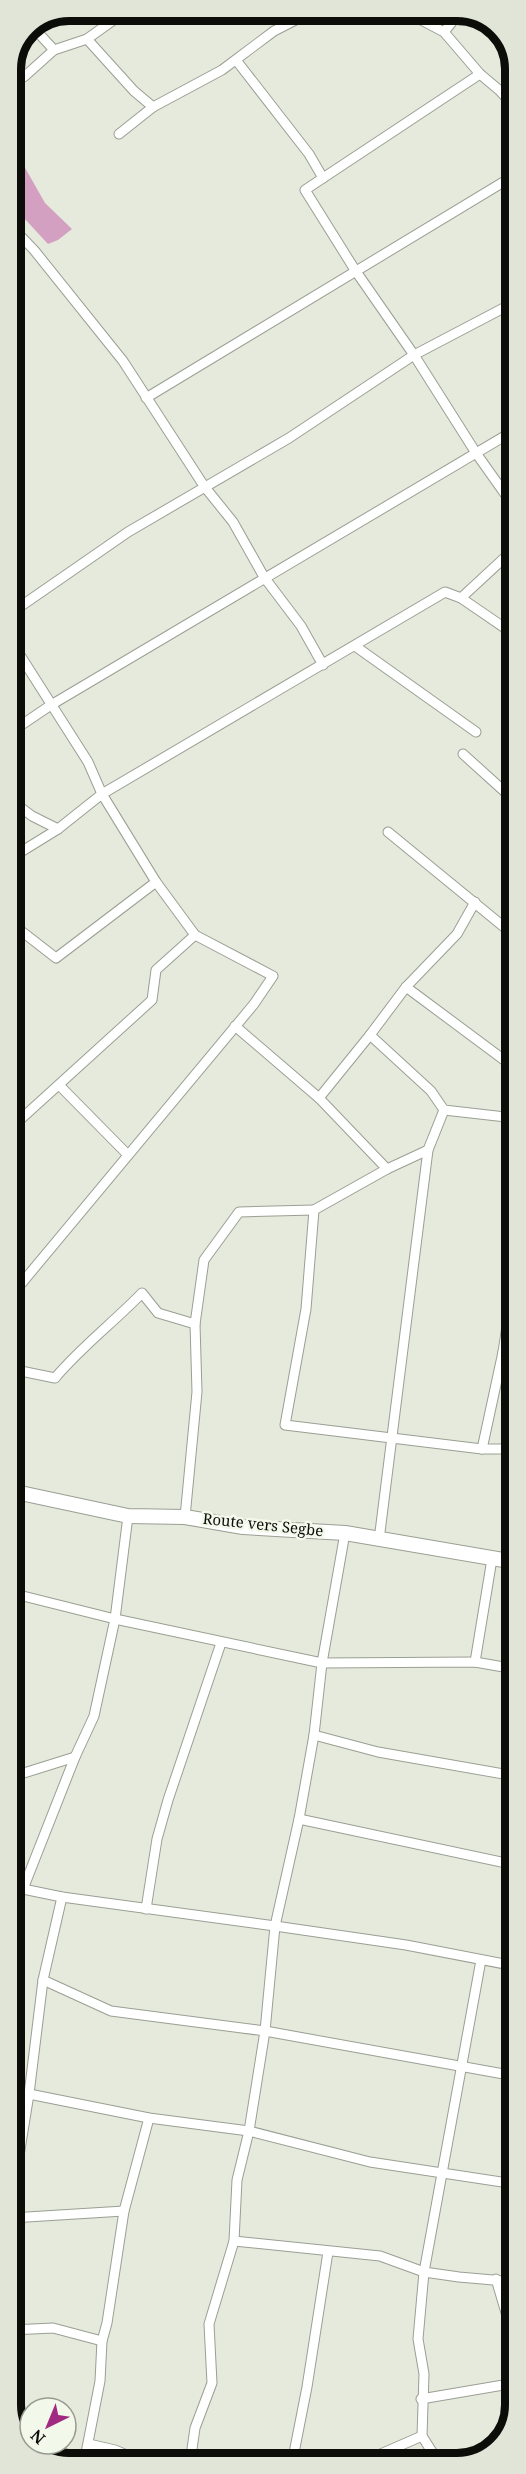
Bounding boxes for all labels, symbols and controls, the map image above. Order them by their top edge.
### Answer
street label: Route vers Segbe [202,1508,324,1540]
north arrow [18,2396,78,2456]
text: N [25,2424,50,2449]

